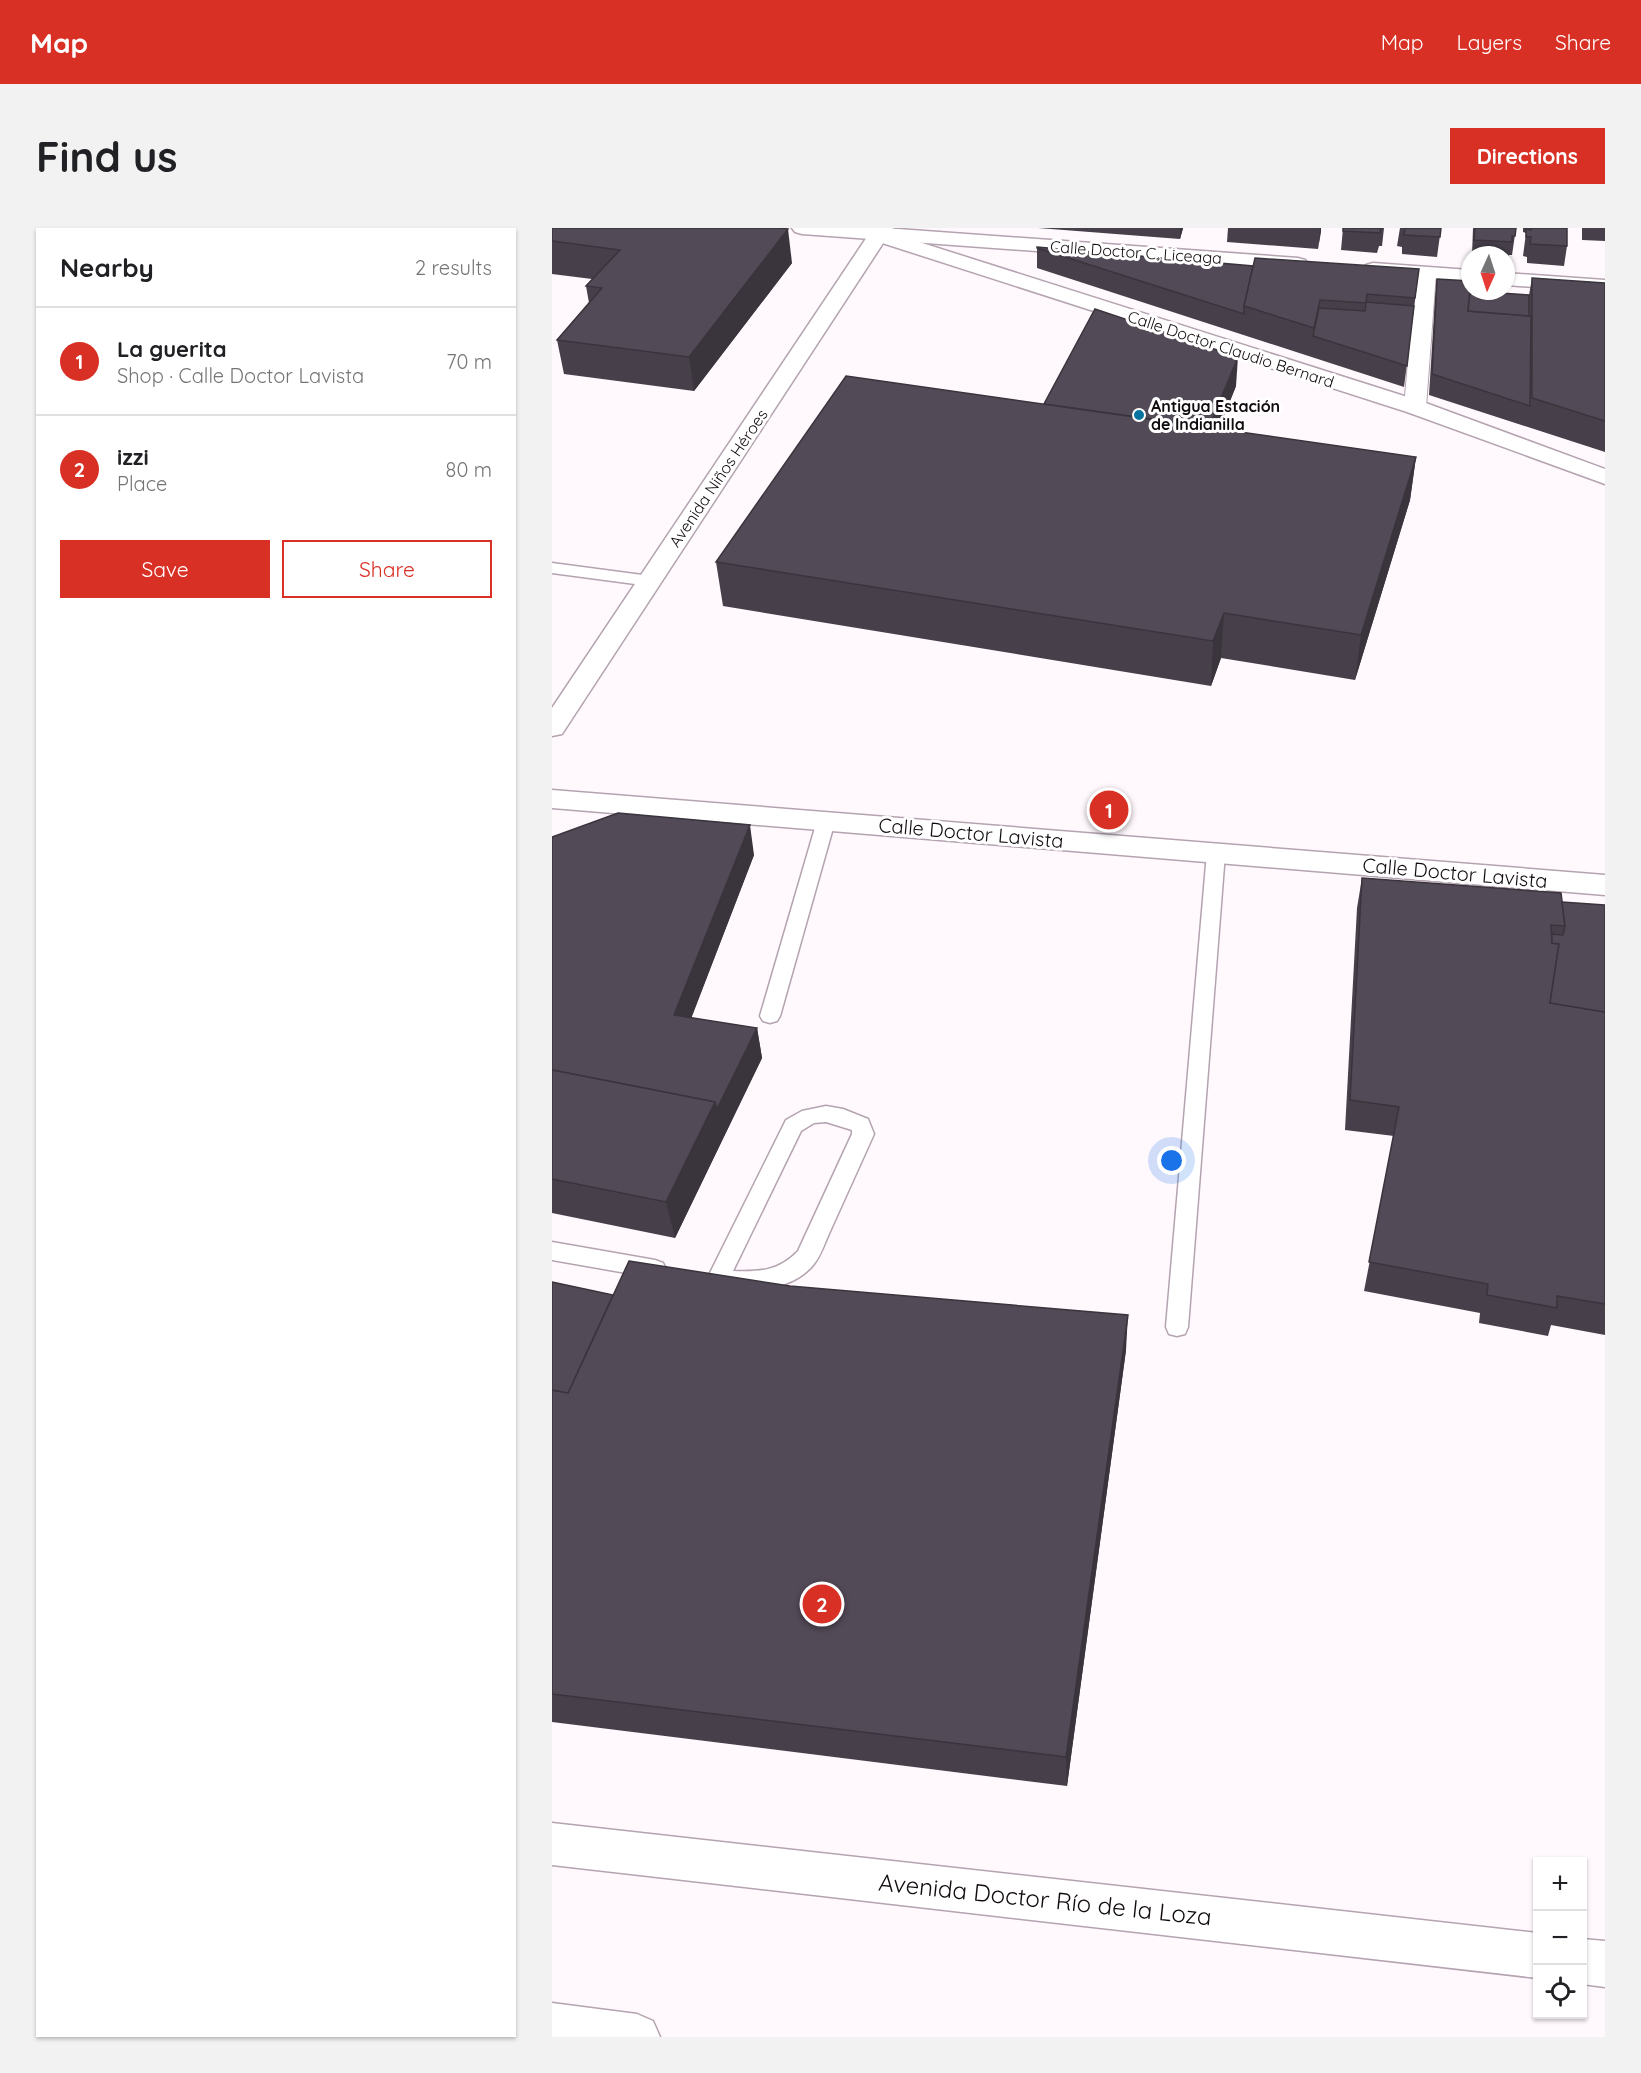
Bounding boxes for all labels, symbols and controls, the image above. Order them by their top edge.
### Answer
text: Map [30,25,88,60]
text: Map [1381,29,1424,55]
text: Layers [1457,29,1522,55]
text: Share [1555,29,1611,55]
button: Directions [1450,128,1605,184]
text: Find us [36,130,178,183]
street label: Calle Doctor C. Liceaga [1049,236,1223,268]
north arrow [1461,246,1515,300]
text: Nearby [60,251,154,284]
text: 2 results [415,255,492,280]
street label: Calle Doctor Claudio Bernard [1125,306,1337,392]
text: La guerita [117,335,227,363]
text: 1 [76,349,83,374]
text: 70 m [446,349,492,374]
text: Shop · Calle Doctor Lavista [117,363,364,388]
place label: Antigua Estación de Indianilla [1151,396,1280,434]
street label: Avenida Niños Héroes [664,405,772,551]
marker: Antigua Estación de Indianilla [1132,408,1146,422]
text: izzi [117,443,149,471]
text: 2 [74,457,85,482]
text: 80 m [446,457,492,482]
text: Place [117,471,167,496]
button: Save [60,540,270,598]
button: Share [282,540,492,598]
pin: 1 [1090,788,1128,832]
street label: Calle Doctor Lavista [878,812,1065,853]
street label: Calle Doctor Lavista [1362,852,1549,893]
your location [1157,1146,1186,1175]
pin: 2 [802,1582,842,1626]
map controls [1533,1857,1587,2019]
button: + [1533,1857,1587,1911]
street label: Avenida Doctor Río de la Loza [877,1867,1213,1931]
button: − [1533,1911,1587,1965]
button: locate [1533,1965,1587,2019]

